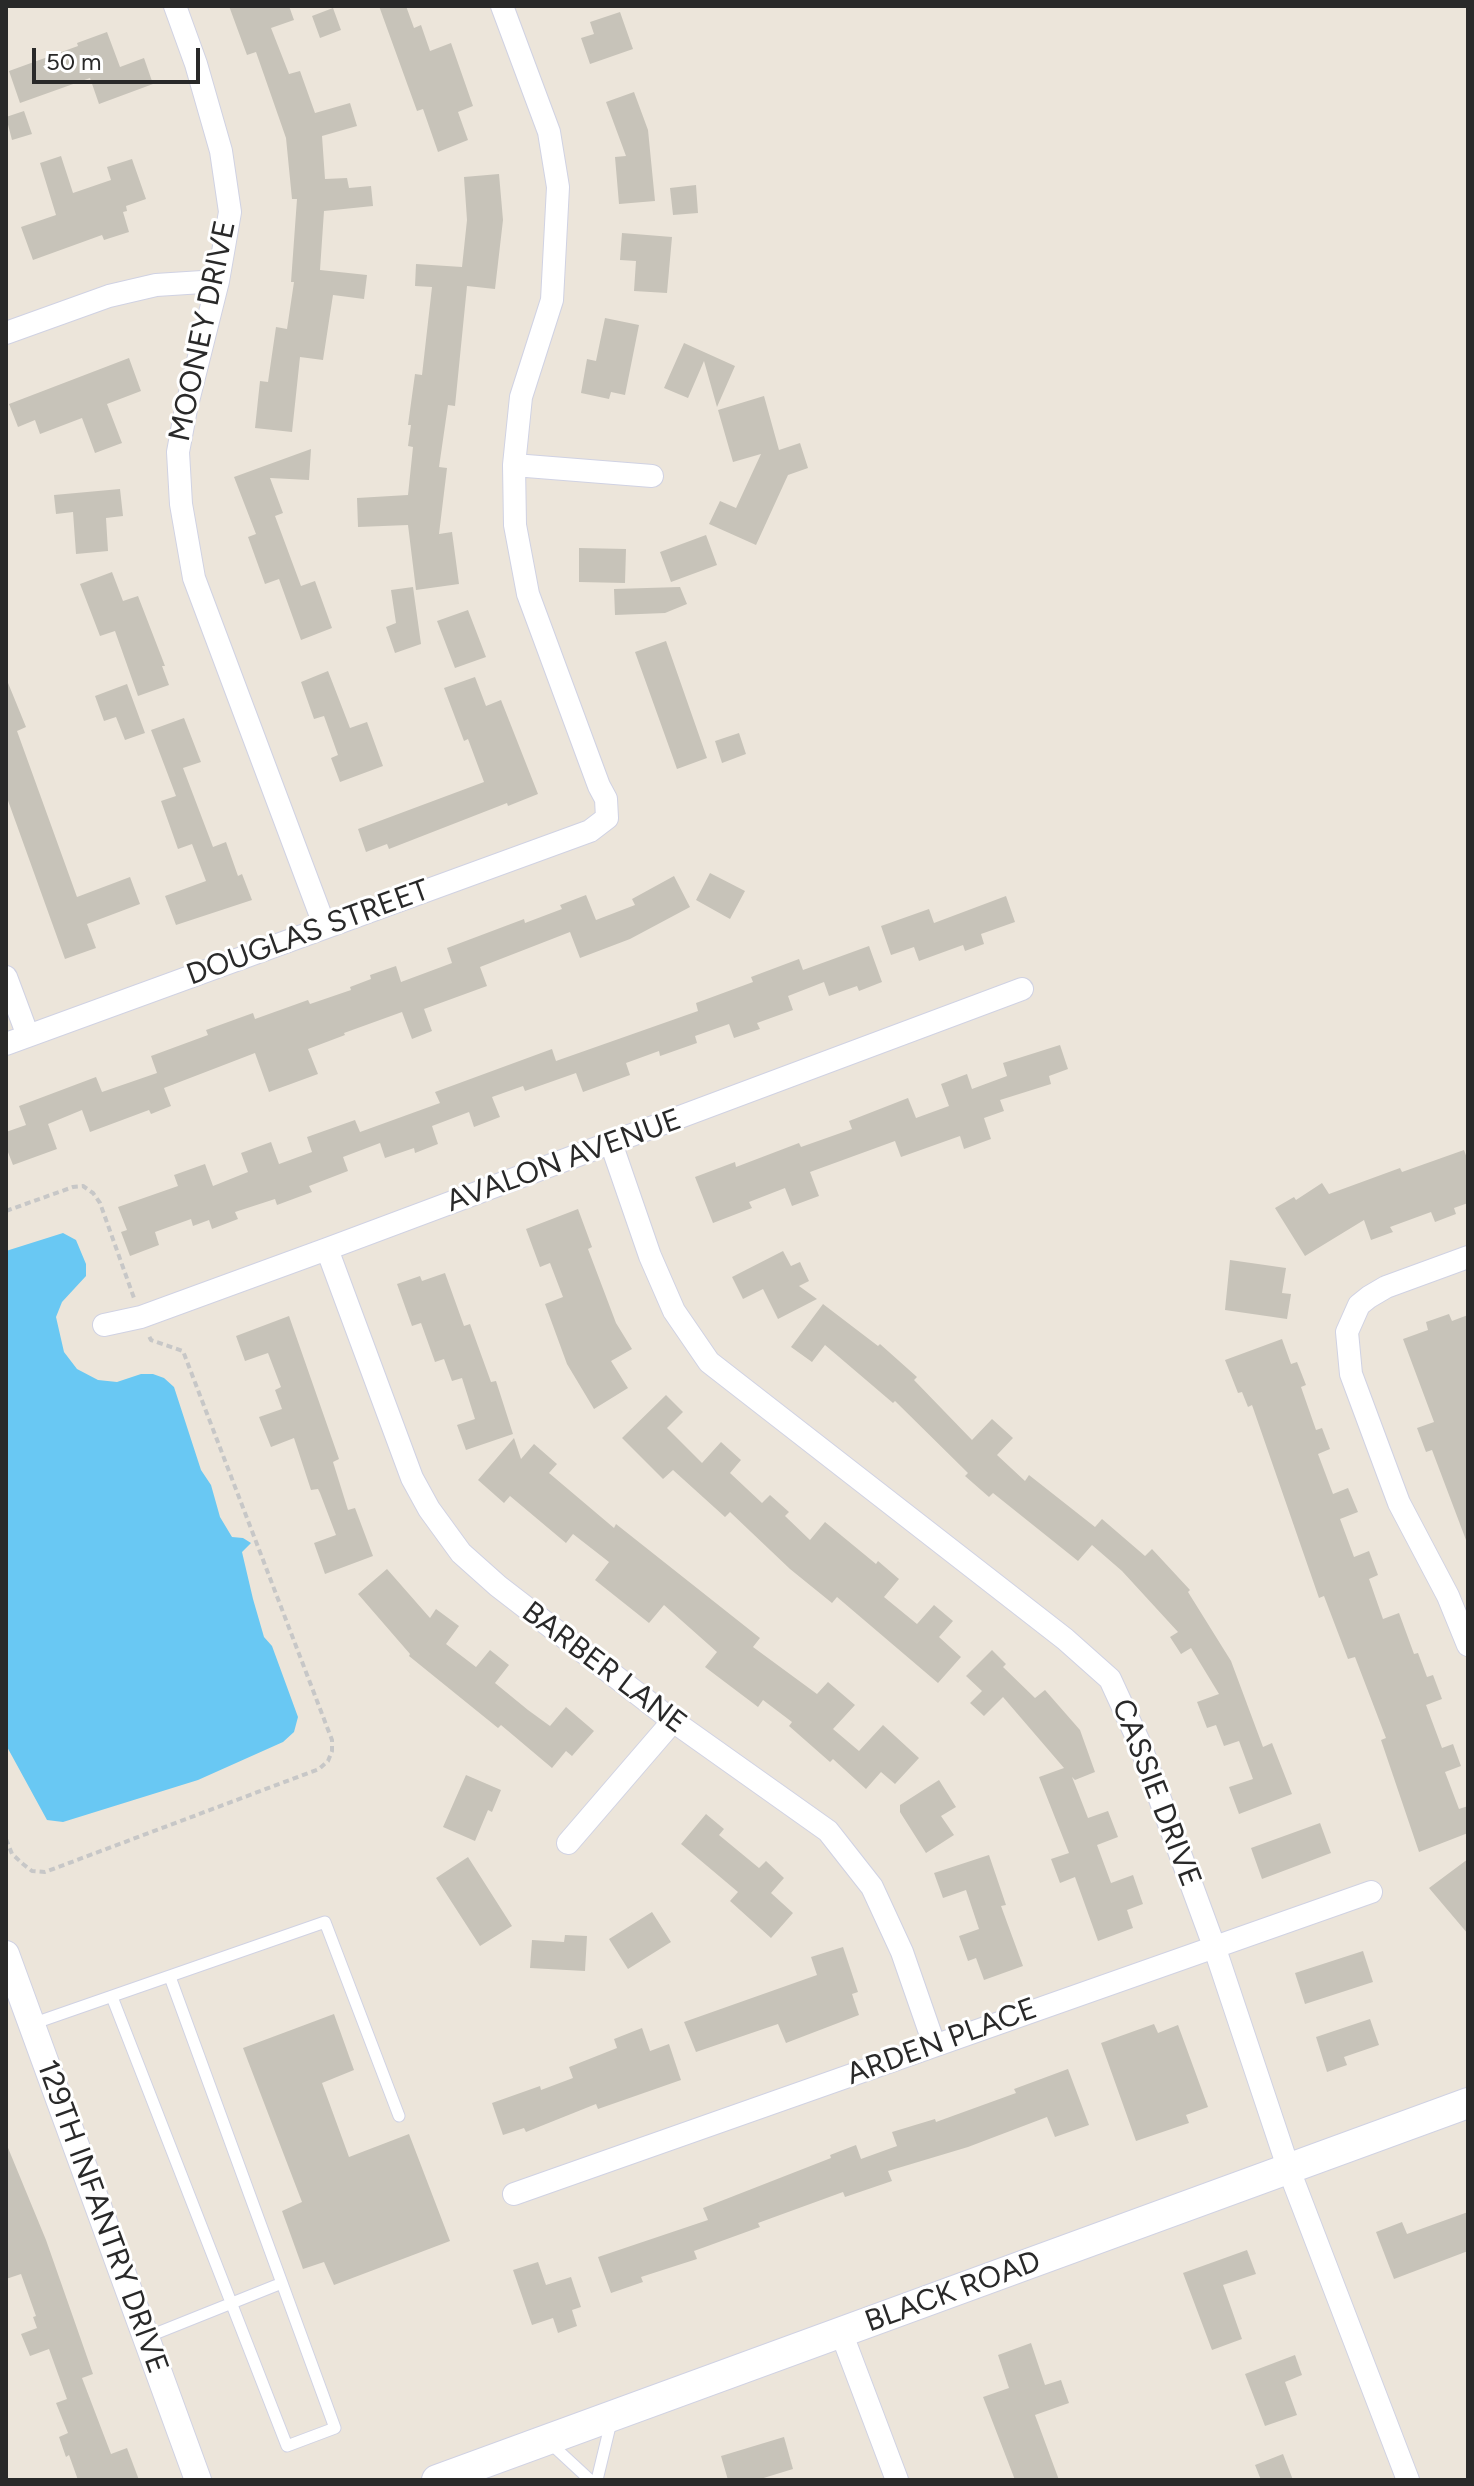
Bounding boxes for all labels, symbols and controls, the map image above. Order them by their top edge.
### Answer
scale bar [36,32,204,82]
text: 50 m [46,47,102,76]
street label: MOONEY DRIVE [162,217,244,445]
street label: DOUGLAS STREET [182,872,434,994]
street label: AVALON AVENUE [442,1102,686,1220]
street label: BARBER LANE [515,1594,693,1742]
street label: CASSIE DRIVE [1104,1694,1208,1892]
street label: ARDEN PLACE [842,1991,1042,2093]
street label: 129TH INFANTRY DRIVE [29,2055,175,2379]
street label: BLACK ROAD [860,2244,1046,2340]

